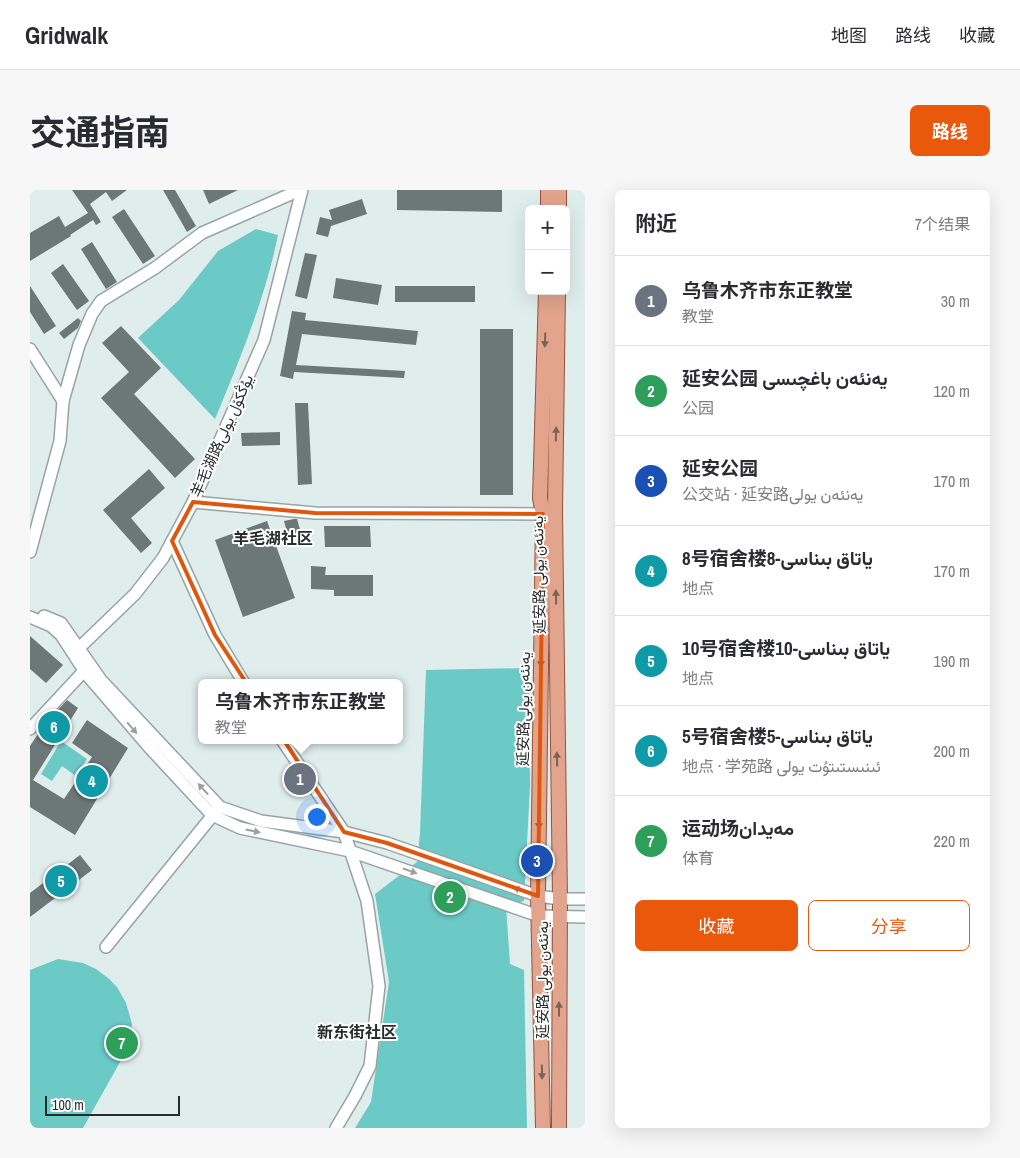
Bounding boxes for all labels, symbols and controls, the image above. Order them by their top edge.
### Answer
text: Gridwalk [25,19,108,51]
text: 地图 [831,23,867,48]
text: 路线 [895,23,931,48]
text: 收藏 [959,23,995,48]
button: 路线 [910,105,990,156]
text: 交通指南 [30,109,170,156]
map controls [525,205,570,295]
button: + [525,205,570,250]
text: 附近 [635,209,677,238]
text: 7个结果 [915,213,970,235]
button: − [525,250,570,295]
text: 乌鲁木齐市东正教堂 [682,277,853,303]
text: 1 [647,290,655,312]
text: 30 m [941,290,970,312]
text: 教堂 [682,305,714,327]
one-way arrow [541,332,549,348]
text: 延安公园 يەنئەن باغچىسى [682,365,888,391]
street label: 羊毛湖路يۇڭكۆل يولى [185,371,258,501]
text: 2 [647,380,655,402]
text: 120 m [934,380,970,402]
text: 公园 [682,397,714,419]
one-way arrow [552,426,560,442]
text: 延安公园 [682,455,758,481]
text: 3 [647,470,655,492]
text: 170 m [934,470,970,492]
text: 公交站 · 延安路يەنئەن يولى [682,483,863,505]
street label: 延安路 يەنئەن يولى [527,516,550,634]
district label: 羊毛湖社区 [233,527,313,549]
text: 8号宿舍楼8-ياتاق بىناسى [682,545,873,571]
text: 4 [647,560,655,582]
text: 170 m [934,560,970,582]
text: 地点 [682,577,714,599]
one-way arrow [552,589,560,605]
text: 10号宿舍楼10-ياتاق بىناسى [682,635,890,661]
text: 5 [647,650,655,672]
text: 190 m [934,650,970,672]
street label: 延安路يەنئەن يولى [512,651,535,767]
one-way arrow [537,652,545,668]
text: 地点 [682,667,714,689]
popup [198,679,403,744]
text: 乌鲁木齐市东正教堂 [215,688,386,714]
pin: 6 [38,708,70,746]
text: 教堂 [215,716,247,738]
one-way arrow [126,721,138,733]
text: 5号宿舍楼5-ياتاق بىناسى [682,723,873,749]
text: 6 [647,740,655,762]
text: 200 m [934,740,970,762]
one-way arrow [553,751,561,767]
text: 地点 · 学苑路 ئىنىستىتۇت يولى [682,755,881,777]
pin: 1 [284,760,316,798]
pin: 4 [76,762,108,800]
one-way arrow [197,783,209,795]
your location [304,804,330,830]
one-way arrow [535,814,543,830]
text: 运动场مەيدان [682,815,794,841]
one-way arrow [245,827,261,835]
text: 7 [647,830,655,852]
text: 220 m [934,830,970,852]
pin: 3 [521,842,553,880]
text: 体育 [682,847,714,869]
pin: 5 [45,862,77,900]
one-way arrow [403,868,418,876]
pin: 2 [434,878,466,916]
one-way arrow [512,886,527,894]
button: 收藏 [635,900,798,951]
button: 分享 [808,900,970,951]
street label: 延安路 يەنئەن يولى [532,921,553,1039]
one-way arrow [555,1001,563,1017]
district label: 新东街社区 [317,1021,397,1043]
pin: 7 [106,1024,138,1062]
one-way arrow [538,1064,546,1080]
scale bar [45,1093,180,1116]
text: 100 m [52,1096,84,1114]

